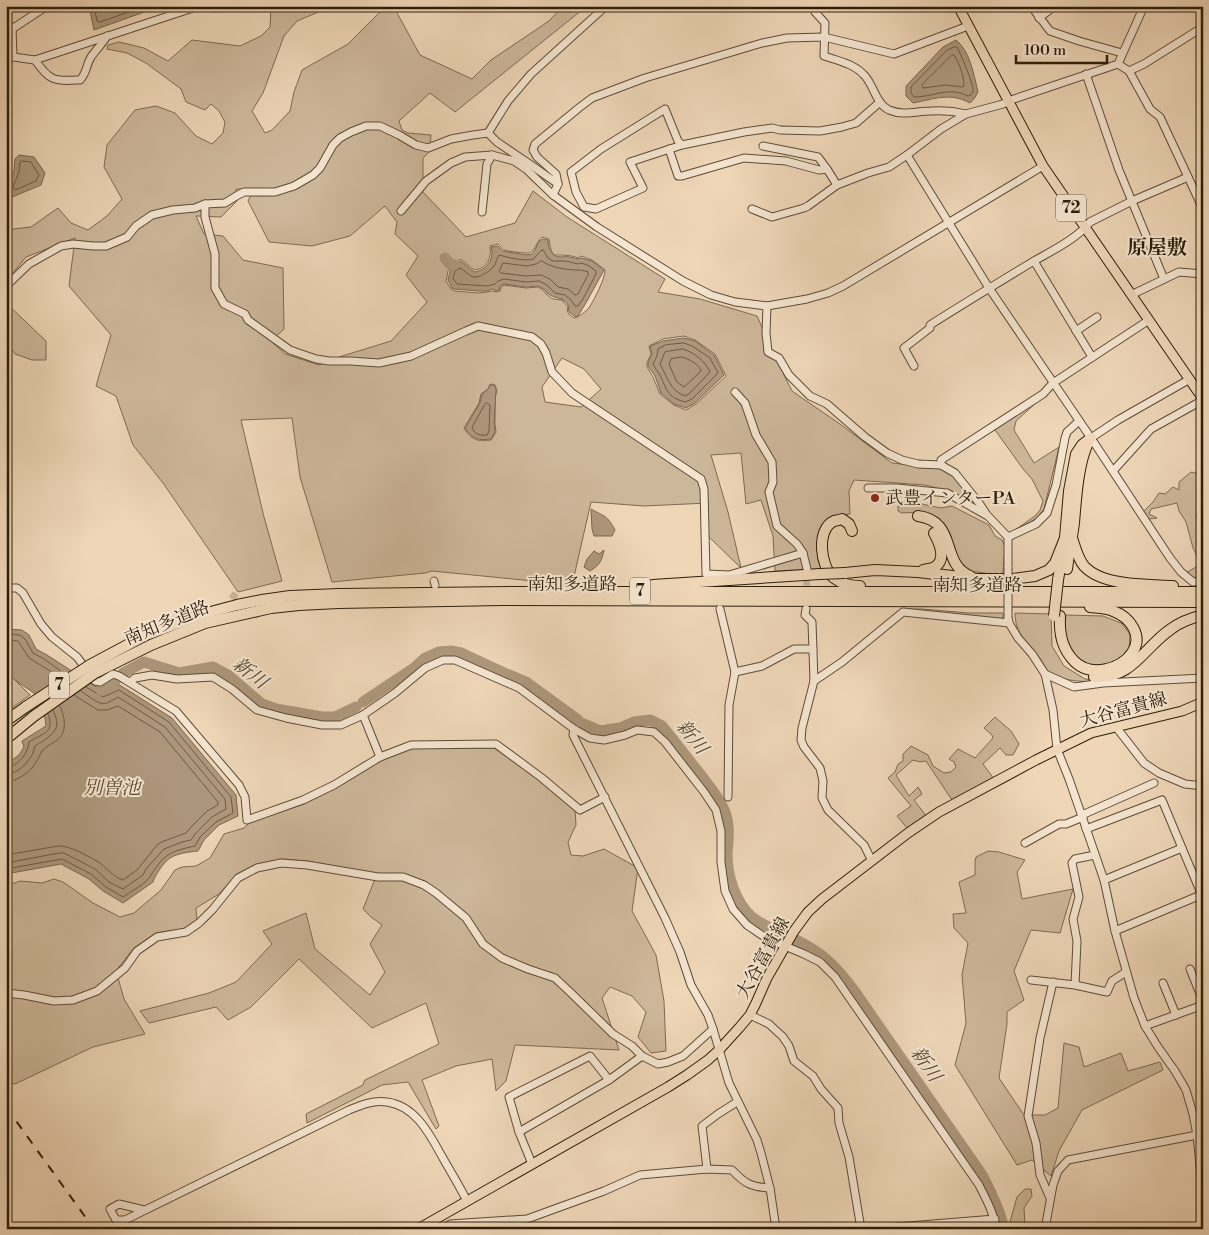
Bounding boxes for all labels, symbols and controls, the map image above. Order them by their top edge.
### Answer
scale bar [1016,32,1108,64]
text: 100 m [1024,41,1066,60]
road number: 72 [1056,194,1086,222]
district label: 原屋敷 [1127,236,1187,261]
place label: 武豊インターPA [885,487,1016,510]
marker: 武豊インターPA [869,492,881,504]
street label: 南知多道路 [527,573,617,596]
street label: 南知多道路 [932,574,1022,597]
road number: 7 [630,578,650,604]
street label: 南知多道路 [121,595,213,651]
water label: 新川 [228,652,274,695]
road number: 7 [49,672,69,698]
street label: 大谷富貴線 [1077,687,1169,733]
water label: 新川 [671,715,715,761]
water label: 別曽池 [83,776,142,800]
street label: 大谷富貴線 [731,913,795,1003]
water label: 新川 [905,1042,948,1088]

